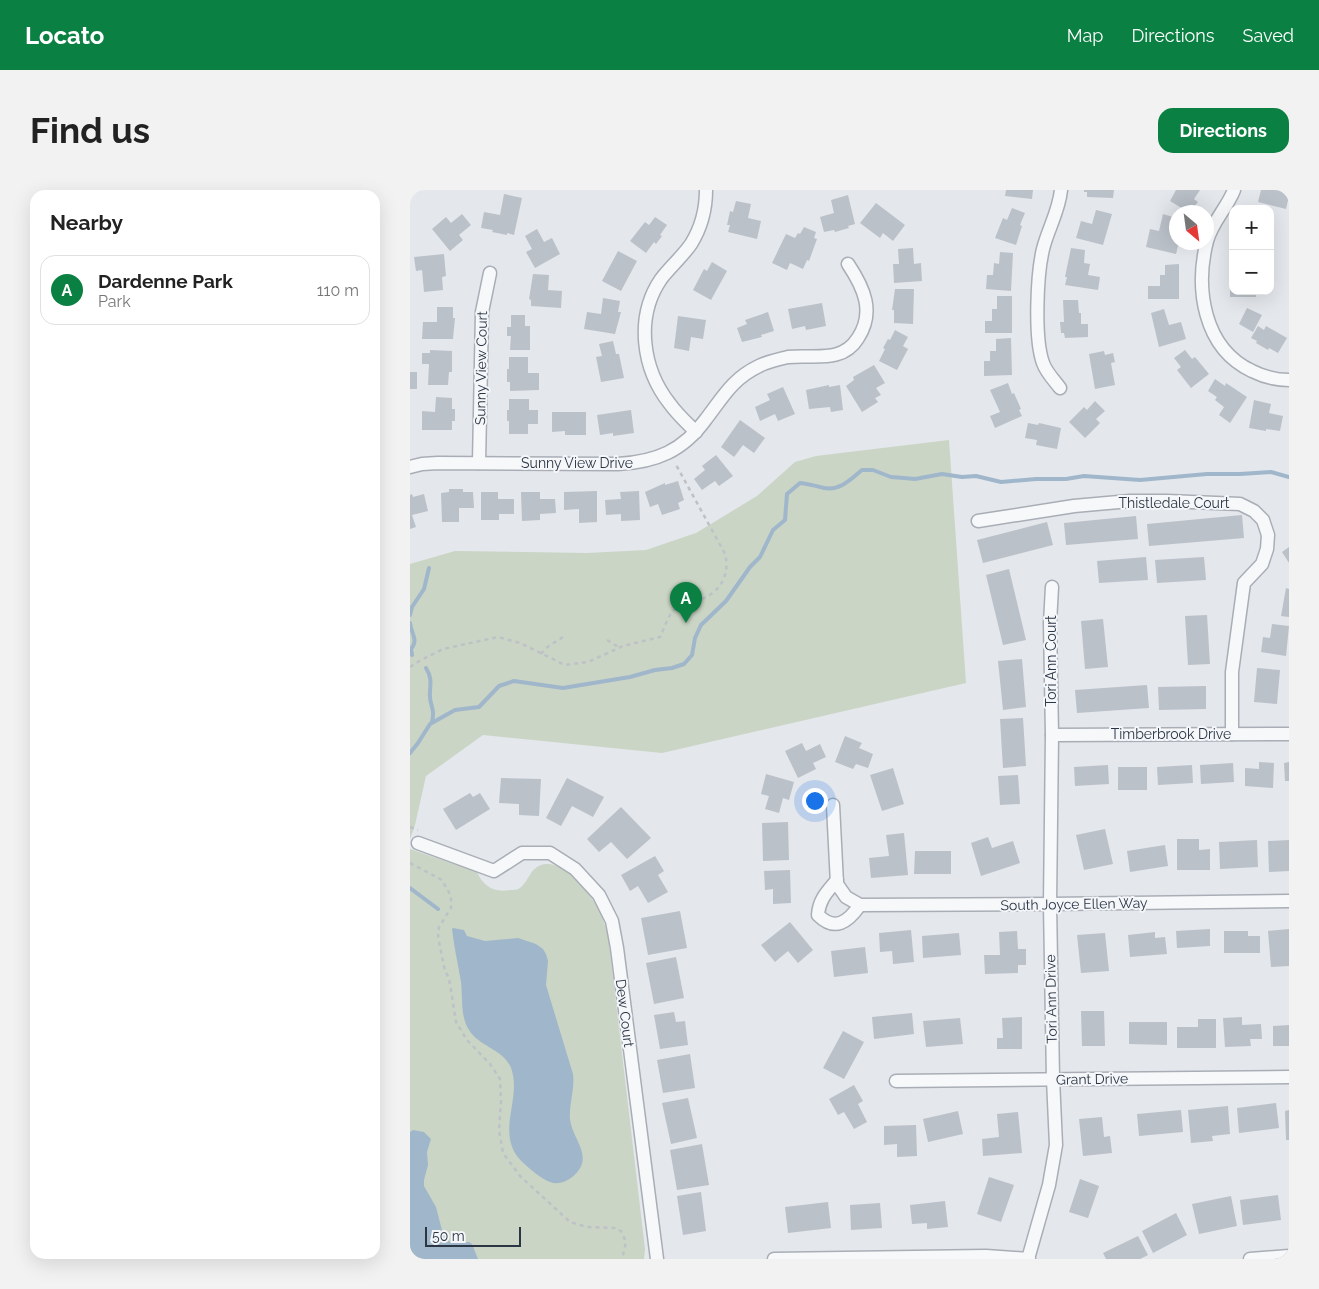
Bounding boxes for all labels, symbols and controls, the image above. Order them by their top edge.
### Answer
text: Locato [25,21,104,50]
text: Map [1067,25,1103,46]
text: Directions [1131,25,1215,46]
text: Saved [1243,25,1294,46]
button: Directions [1158,108,1289,153]
text: Find us [30,110,150,151]
north arrow [1169,205,1214,250]
map controls [1229,205,1274,295]
button: + [1229,205,1274,250]
text: Nearby [50,210,123,235]
button: − [1229,250,1274,295]
text: Dardenne Park [98,270,233,292]
text: A [62,281,72,300]
text: 110 m [317,281,359,300]
text: Park [98,292,131,311]
street label: Sunny View Court [472,310,490,425]
street label: Sunny View Drive [521,455,633,471]
street label: Thistledale Court [1118,495,1230,511]
pin: A [670,582,702,623]
street label: Tori Ann Court [1043,615,1059,707]
street label: Timberbrook Drive [1111,726,1231,742]
your location [802,788,828,814]
street label: South Joyce Ellen Way [1000,895,1148,913]
street label: Tori Ann Drive [1042,954,1060,1044]
street label: Dew Court [613,978,637,1048]
street label: Grant Drive [1056,1070,1128,1088]
scale bar [425,1224,521,1247]
text: 50 m [432,1228,465,1244]

